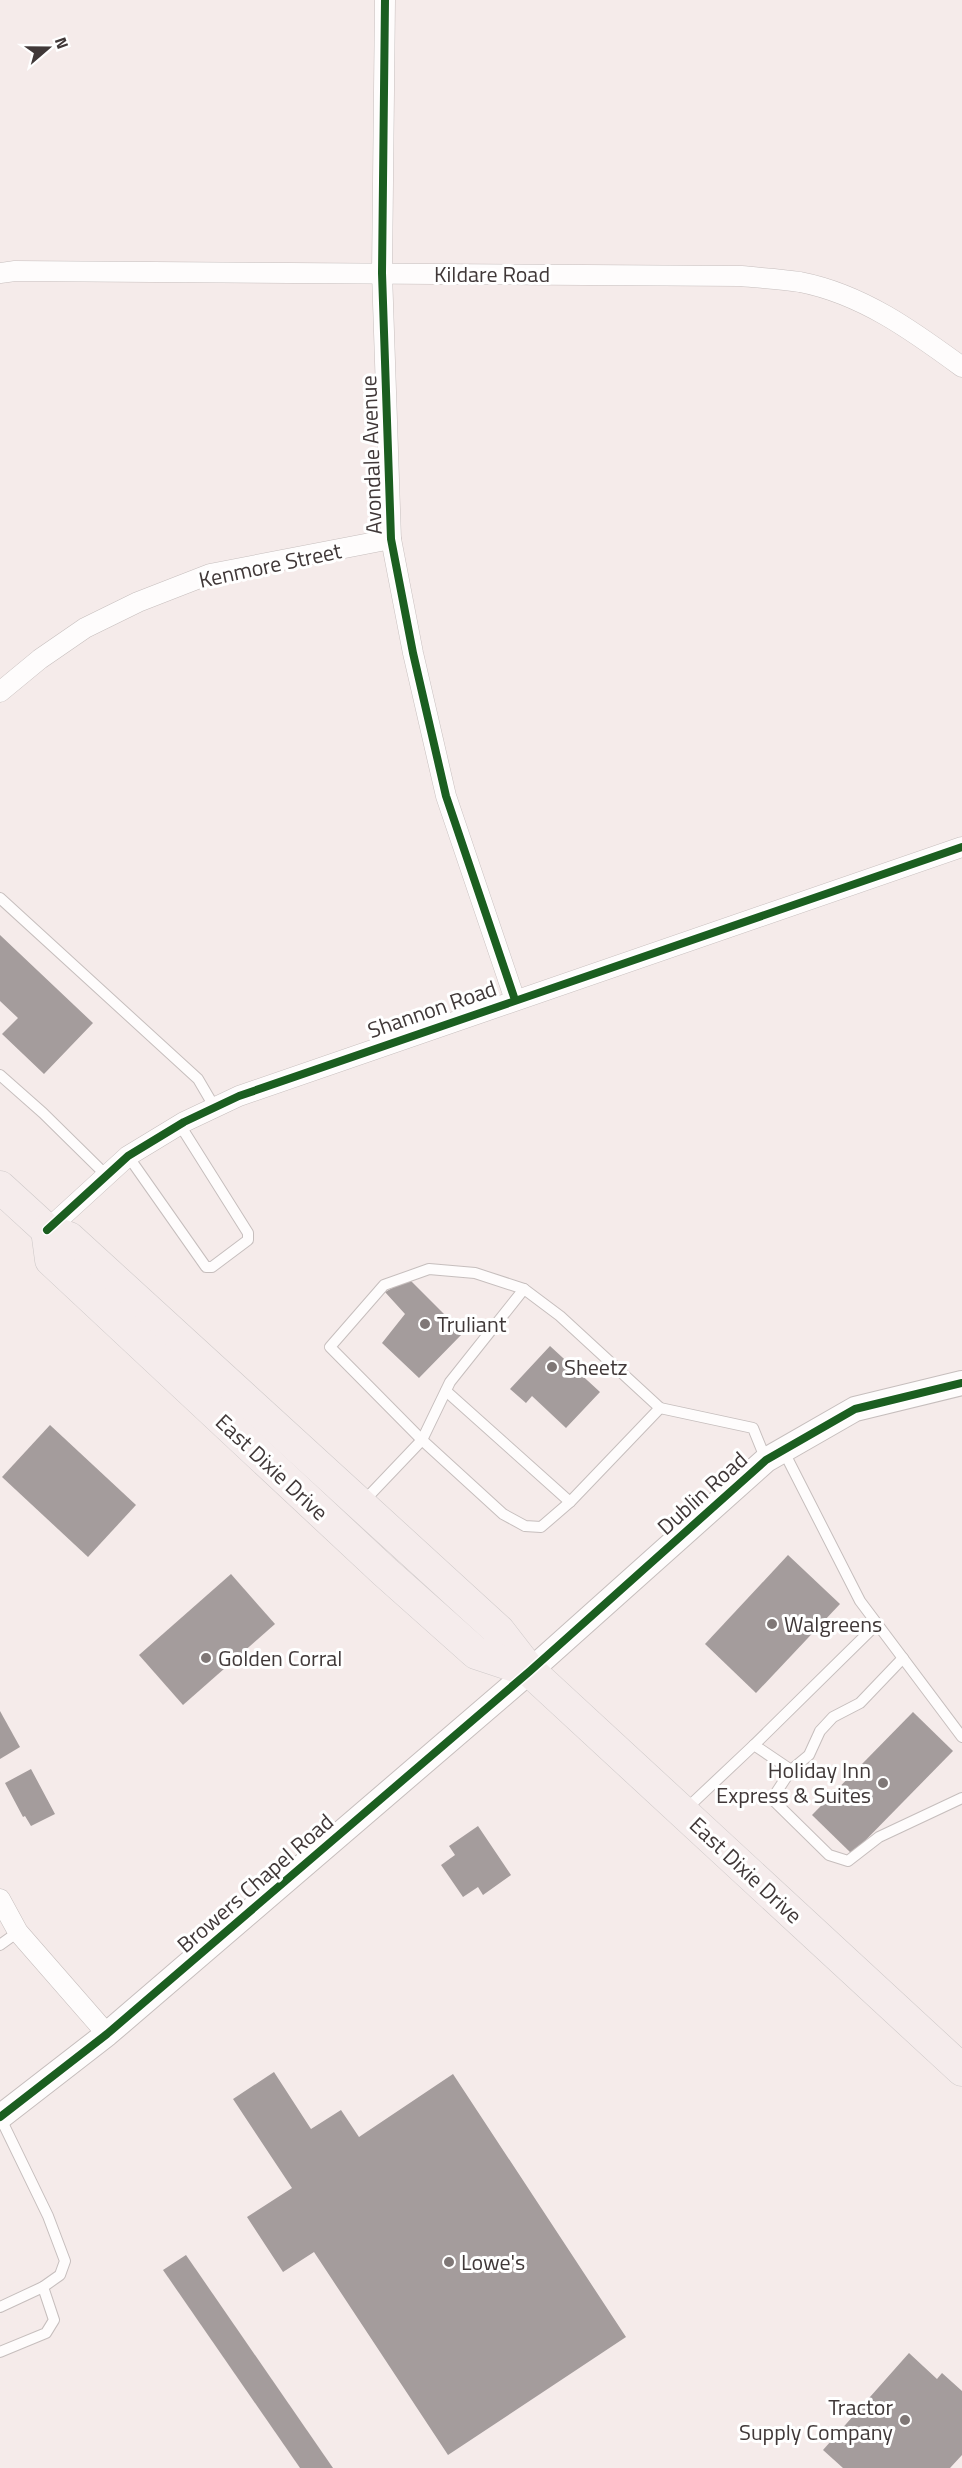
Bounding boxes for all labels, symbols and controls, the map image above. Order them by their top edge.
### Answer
north arrow [18,18,78,78]
text: N [49,34,75,52]
street label: Kildare Road [434,257,550,291]
street label: Avondale Avenue [351,375,391,535]
street label: Kenmore Street [195,533,345,597]
street label: Shannon Road [363,971,501,1047]
place label: Truliant [437,1307,507,1341]
marker: Truliant [418,1317,432,1331]
place label: Sheetz [564,1350,628,1384]
marker: Sheetz [545,1360,559,1374]
street label: East Dixie Drive [208,1406,336,1528]
street label: Dublin Road [649,1443,755,1543]
place label: Walgreens [784,1607,882,1641]
marker: Walgreens [765,1617,779,1631]
place label: Golden Corral [218,1641,342,1675]
marker: Golden Corral [199,1651,213,1665]
place label: Holiday Inn Express & Suites [716,1753,871,1812]
marker: Holiday Inn Express & Suites [876,1776,890,1790]
street label: Browers Chapel Road [169,1805,341,1961]
street label: East Dixie Drive [682,1809,810,1931]
place label: Lowe's [461,2245,525,2279]
marker: Lowe's [442,2255,456,2269]
place label: Tractor Supply Company [739,2390,893,2449]
marker: Tractor Supply Company [898,2413,912,2427]

